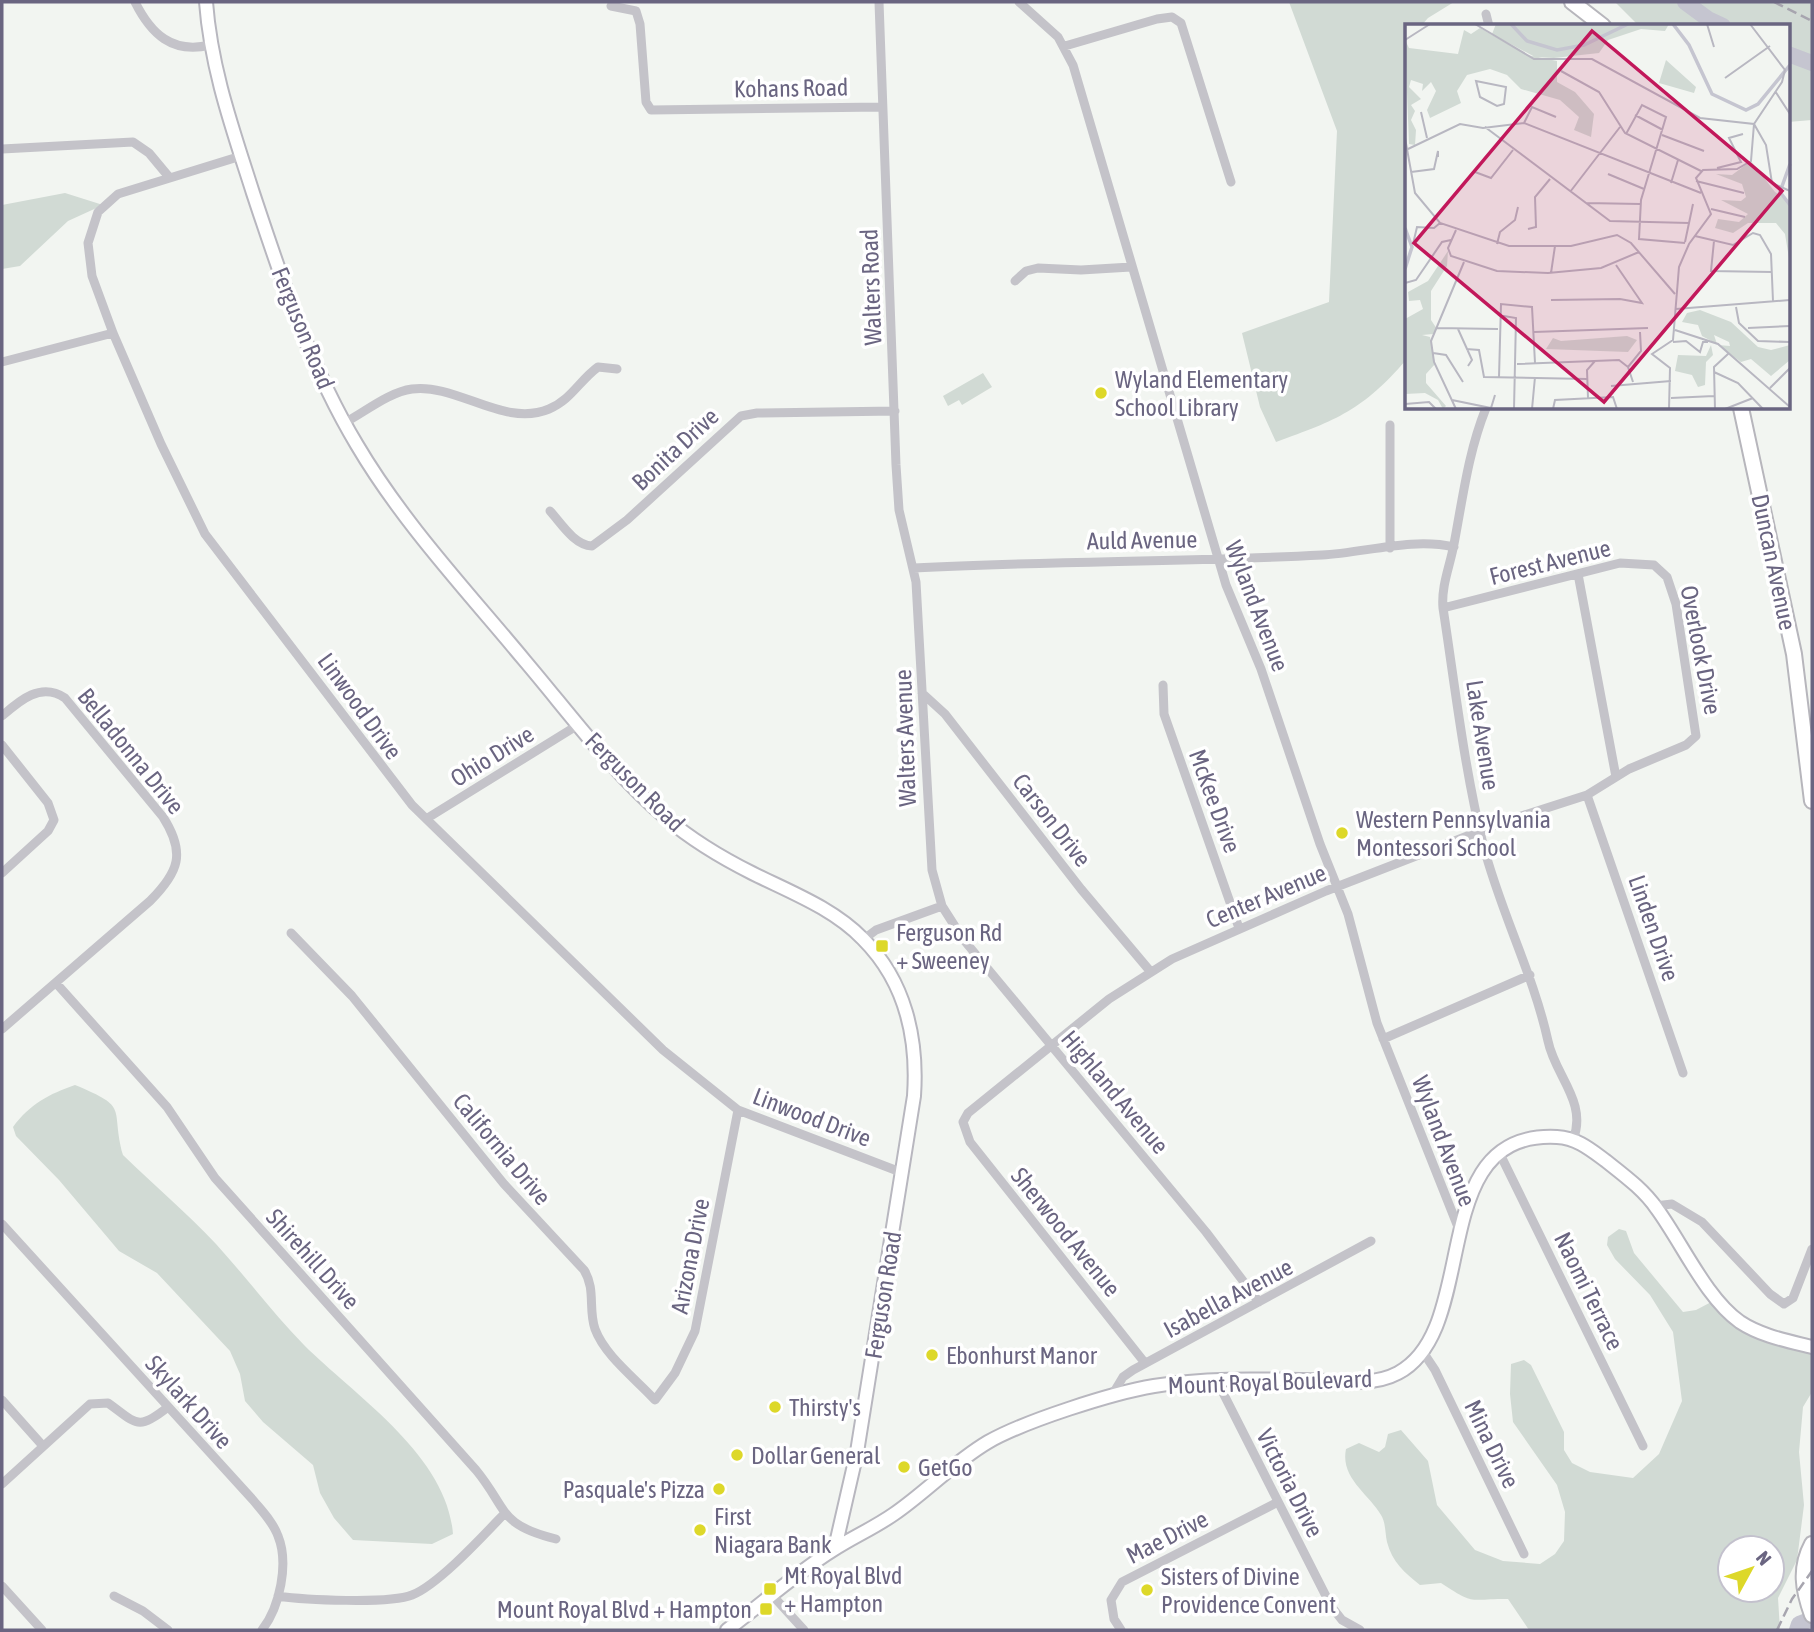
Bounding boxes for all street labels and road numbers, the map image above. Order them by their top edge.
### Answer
street label: Kohans Road [733,74,849,102]
street label: Walters Road [855,228,887,346]
street label: Ferguson Road [266,263,340,393]
street label: Bonita Drive [626,402,724,496]
street label: Duncan Avenue [1746,492,1802,632]
street label: Auld Avenue [1086,526,1198,554]
street label: Forest Avenue [1487,534,1613,590]
street label: Wyland Avenue [1220,537,1294,675]
street label: Overlook Drive [1675,583,1727,717]
street label: Linwood Drive [313,648,407,764]
street label: Walters Avenue [889,669,921,807]
street label: Lake Avenue [1461,678,1505,792]
street label: Belladonna Drive [72,683,190,819]
street label: Ohio Drive [446,720,538,792]
street label: Ferguson Road [580,727,690,837]
street label: McKee Drive [1184,746,1246,856]
street label: Carson Drive [1007,768,1097,872]
street label: Center Avenue [1202,859,1330,933]
street label: Linden Drive [1623,871,1685,985]
street label: Highland Avenue [1056,1025,1174,1159]
street label: Wyland Avenue [1407,1072,1481,1210]
street label: Linwood Drive [749,1082,875,1152]
street label: California Drive [448,1088,556,1210]
street label: Sherwood Avenue [1006,1162,1126,1302]
street label: Arizona Drive [666,1196,714,1316]
street label: Shirehill Drive [261,1204,365,1314]
street label: Naomi Terrace [1549,1228,1629,1354]
street label: Ferguson Road [860,1229,906,1361]
street label: Isabella Avenue [1159,1253,1297,1343]
street label: Skylark Drive [140,1350,238,1454]
street label: Mount Royal Boulevard [1167,1365,1373,1399]
street label: Mina Drive [1459,1396,1525,1492]
street label: Victoria Drive [1251,1424,1329,1542]
street label: Mae Drive [1122,1505,1212,1569]

